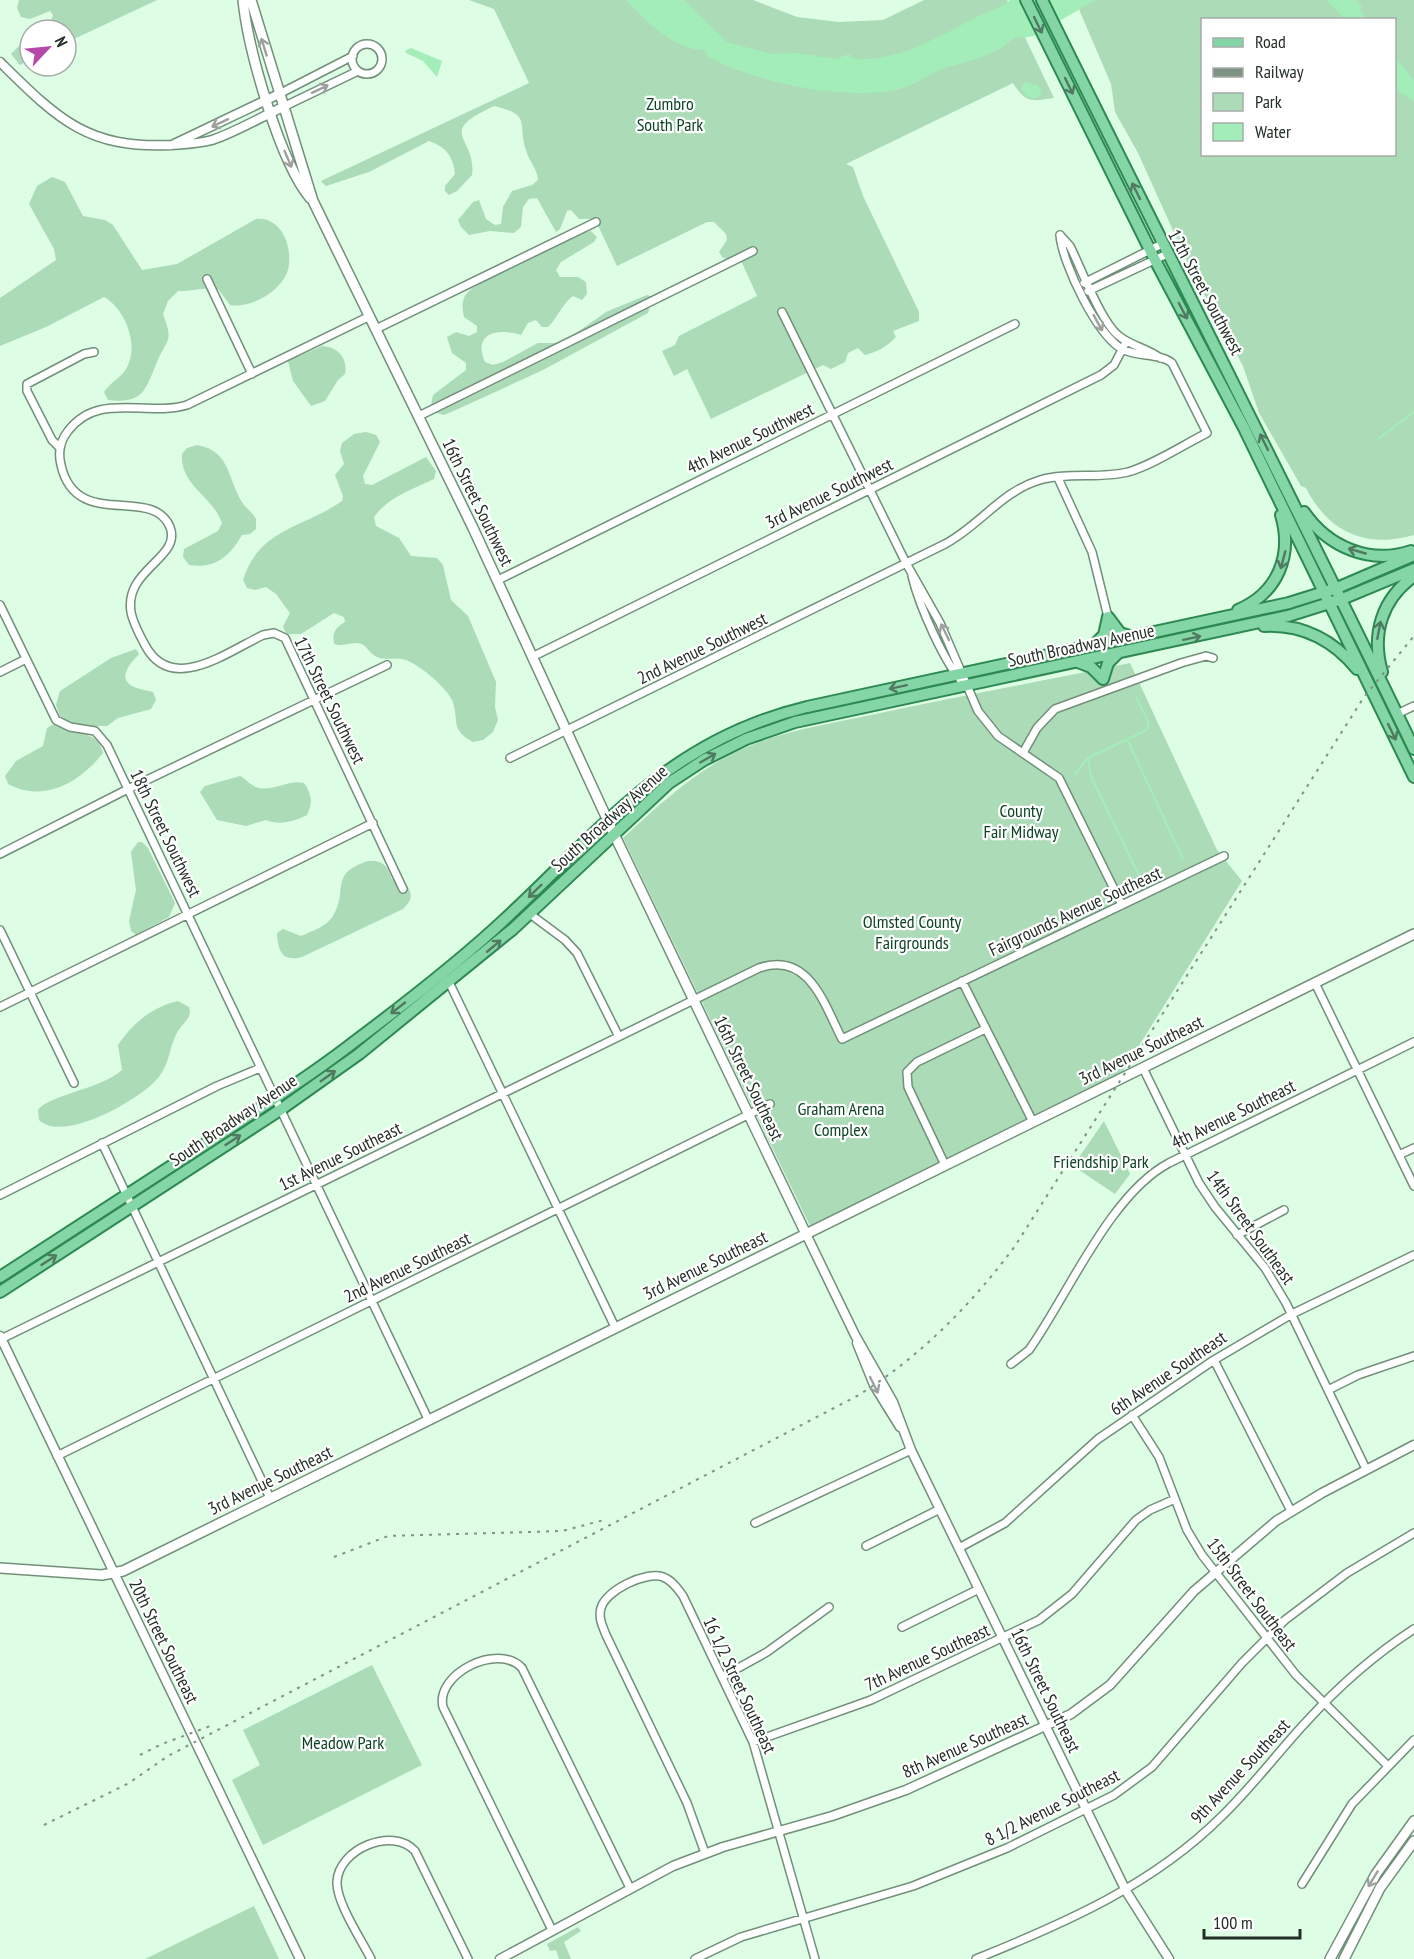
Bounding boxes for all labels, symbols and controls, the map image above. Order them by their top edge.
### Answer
one-way arrow [1033,15,1045,33]
north arrow [18,18,78,78]
legend [1201,18,1396,156]
text: Road [1255,30,1286,53]
text: N [51,33,72,50]
one-way arrow [258,38,269,57]
text: Railway [1255,60,1304,83]
one-way arrow [1063,76,1075,94]
one-way arrow [311,82,329,94]
text: Park [1255,90,1282,113]
park label: Zumbro South Park [637,92,703,136]
one-way arrow [211,117,229,129]
text: Water [1255,120,1291,143]
one-way arrow [283,149,294,168]
one-way arrow [1129,183,1141,201]
street label: 12th Street Southwest [1163,225,1249,359]
one-way arrow [1177,302,1189,319]
one-way arrow [1092,314,1104,331]
street label: 4th Avenue Southwest [683,397,817,479]
one-way arrow [1258,433,1270,451]
street label: 16th Street Southwest [437,434,519,570]
street label: 3rd Avenue Southwest [762,452,896,534]
one-way arrow [1348,545,1367,556]
one-way arrow [1277,550,1288,569]
street label: 2nd Avenue Southwest [633,607,771,689]
street label: South Broadway Avenue [1006,618,1156,672]
one-way arrow [1374,620,1385,640]
one-way arrow [938,623,950,641]
one-way arrow [1183,631,1202,643]
street label: 17th Street Southwest [289,633,371,768]
one-way arrow [889,682,908,694]
one-way arrow [1387,723,1399,741]
one-way arrow [698,752,716,763]
street label: South Broadway Avenue [546,760,672,876]
street label: 18th Street Southwest [125,765,207,901]
park label: County Fair Midway [983,799,1059,843]
street label: Fairgrounds Avenue Southeast [985,861,1165,961]
one-way arrow [528,883,543,898]
park label: Olmsted County Fairgrounds [863,910,962,954]
one-way arrow [486,939,501,953]
one-way arrow [390,1002,406,1015]
street label: 3rd Avenue Southeast [1075,1010,1207,1090]
street label: 16th Street Southeast [709,1012,789,1144]
street label: South Broadway Avenue [165,1069,301,1171]
one-way arrow [319,1070,335,1082]
street label: 4th Avenue Southeast [1167,1074,1299,1154]
park label: Graham Arena Complex [797,1097,885,1141]
street label: 1st Avenue Southeast [275,1116,405,1196]
one-way arrow [225,1134,242,1147]
park label: Friendship Park [1053,1150,1149,1173]
street label: 14th Street Southeast [1202,1165,1300,1289]
street label: 3rd Avenue Southeast [639,1225,771,1305]
street label: 2nd Avenue Southeast [340,1226,474,1308]
one-way arrow [40,1254,57,1266]
street label: 6th Avenue Southeast [1105,1326,1231,1420]
one-way arrow [869,1376,881,1394]
street label: 3rd Avenue Southeast [204,1440,336,1520]
street label: 15th Street Southeast [1202,1533,1302,1655]
street label: 20th Street Southeast [124,1575,204,1707]
street label: 16 1/2 Street Southeast [698,1613,782,1757]
street label: 7th Avenue Southeast [861,1618,993,1696]
street label: 16th Street Southeast [1006,1624,1086,1756]
street label: 8th Avenue Southeast [898,1707,1032,1783]
street label: 9th Avenue Southeast [1185,1714,1295,1828]
park label: Meadow Park [302,1731,384,1754]
street label: 8 1/2 Avenue Southeast [981,1763,1123,1851]
one-way arrow [1366,1870,1378,1887]
scale bar [1204,1902,1300,1940]
text: 100 m [1213,1911,1253,1934]

